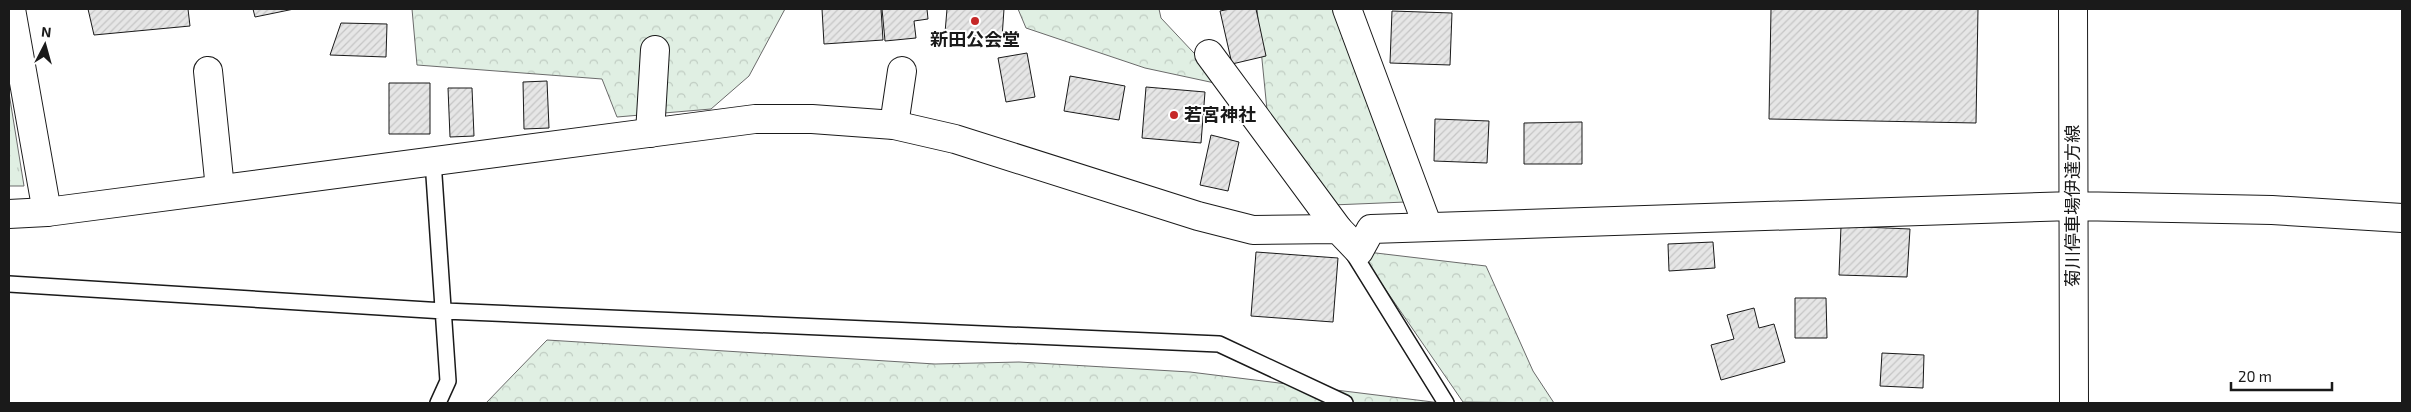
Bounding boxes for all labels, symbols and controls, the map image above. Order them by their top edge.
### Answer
marker: 新田公会堂 [969,15,981,27]
north arrow [20,20,70,70]
text: N [40,23,52,41]
place label: 新田公会堂 [930,28,1020,50]
place label: 若宮神社 [1184,103,1256,125]
marker: 若宮神社 [1168,109,1180,121]
street label: 菊川停車場伊達方線 [2061,125,2083,287]
scale bar [2231,360,2332,392]
text: 20 m [2238,367,2272,385]

